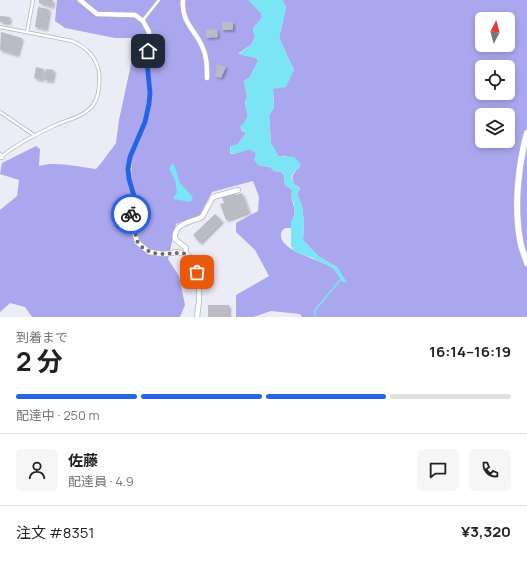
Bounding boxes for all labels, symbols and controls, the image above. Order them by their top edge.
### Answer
north arrow [475,12,515,52]
map controls [475,12,515,148]
pin [131,34,165,68]
icon: home [137,40,159,62]
button: locate [475,60,515,100]
button: layers [475,108,515,148]
courier [111,194,151,234]
icon: bike [120,203,142,225]
pin [180,255,214,289]
icon: bag [186,261,208,283]
text: 到着まで [16,328,68,346]
text: 16:14–16:19 [429,341,511,362]
text: 2 分 [16,343,63,379]
text: 配達中 · 250 m [16,406,100,424]
button: person [16,449,58,491]
button: chat [417,449,459,491]
button: phone [469,449,511,491]
text: 佐藤 [68,450,98,471]
text: 配達員 · 4.9 [68,472,134,490]
text: ¥3,320 [461,521,511,542]
text: 注文 #8351 [16,522,94,543]

